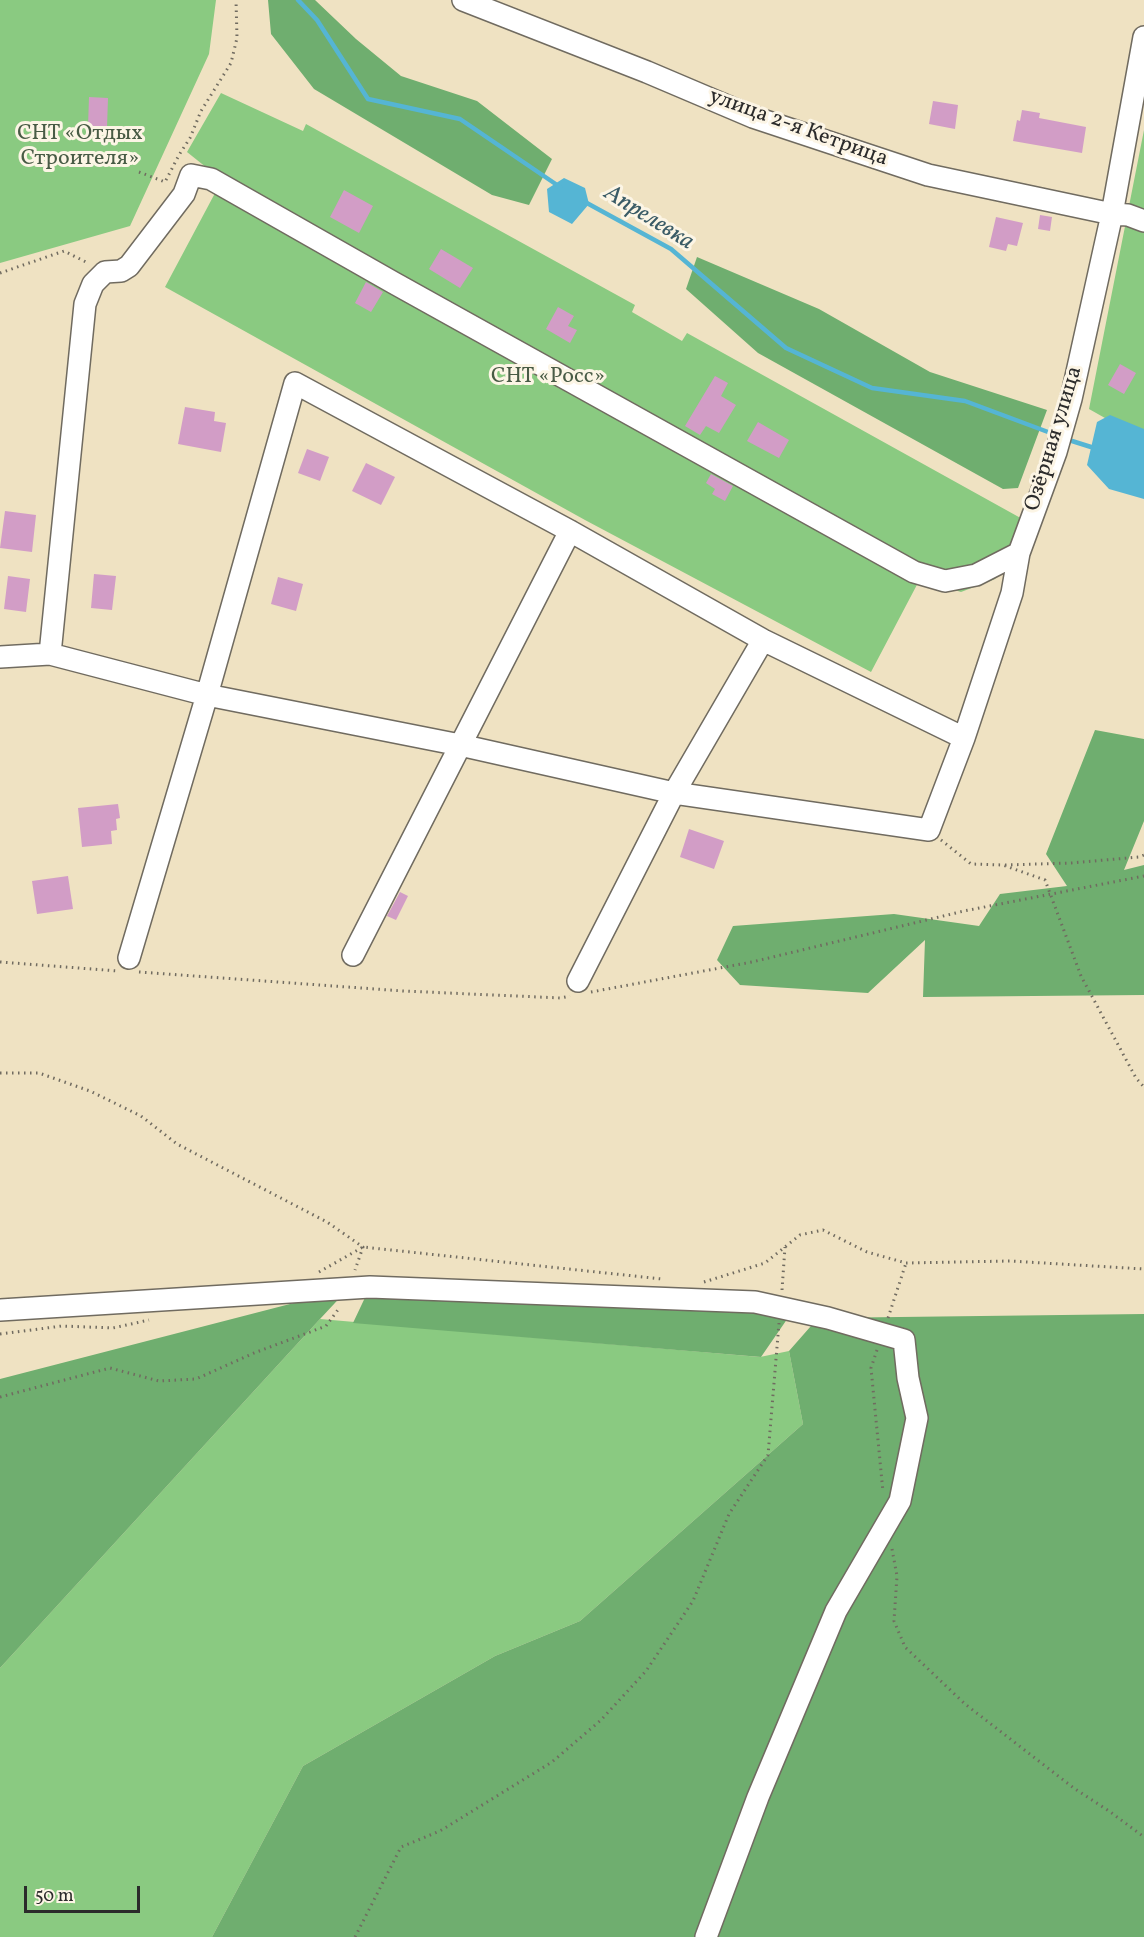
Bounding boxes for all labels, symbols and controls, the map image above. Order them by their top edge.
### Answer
street label: улица 2-я Кетрица [705,84,891,174]
park label: СНТ «Отдых Строителя» [17,122,143,174]
water label: Апрелевка [598,180,698,258]
street label: Озёрная улица [1020,363,1090,515]
park label: СНТ «Росс» [491,365,605,391]
scale bar [27,1874,142,1912]
text: 50 m [35,1884,74,1909]

